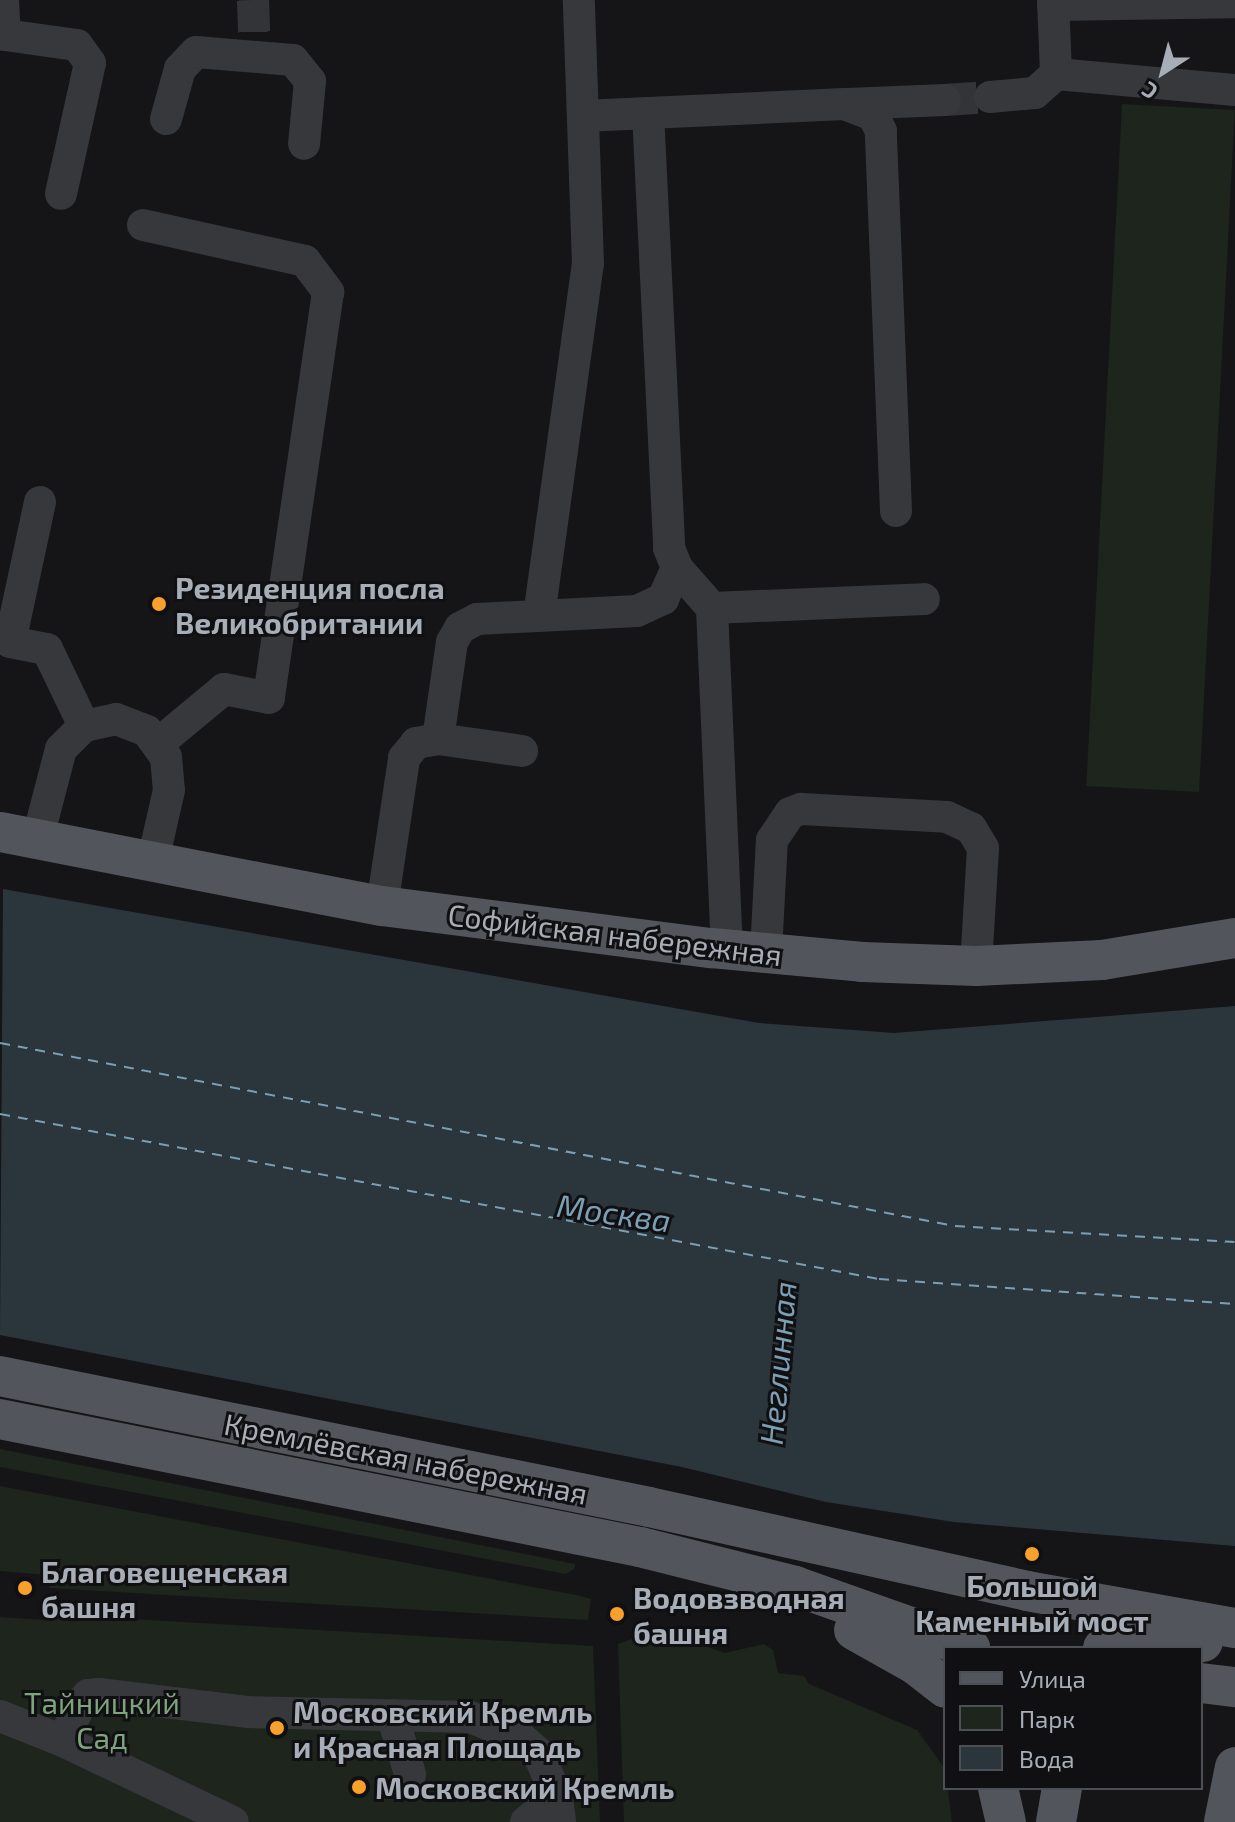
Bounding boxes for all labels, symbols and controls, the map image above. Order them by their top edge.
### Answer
north arrow [1123,32,1203,112]
text: С [1136,77,1162,106]
place label: Резиденция посла Великобритании [175,569,445,640]
marker: Резиденция посла Великобритании [150,595,168,613]
street label: Софийская набережная [446,896,784,972]
water label: Москва [555,1185,673,1239]
water label: Неглинная [751,1280,803,1446]
street label: Кремлёвская набережная [221,1405,591,1511]
marker: Большой Каменный мост [1023,1545,1041,1563]
place label: Благовещенская башня [41,1553,288,1624]
place label: Большой Каменный мост [915,1567,1149,1638]
marker: Благовещенская башня [16,1579,34,1597]
place label: Водовзводная башня [633,1579,845,1650]
marker: Водовзводная башня [608,1605,626,1623]
legend [943,1646,1203,1790]
text: Улица [1019,1664,1086,1693]
park label: Тайницкий Сад [24,1684,180,1754]
place label: Московский Кремль и Красная Площадь [293,1693,592,1764]
text: Парк [1019,1704,1075,1733]
marker: Московский Кремль и Красная Площадь [268,1719,286,1737]
text: Вода [1019,1744,1075,1773]
place label: Московский Кремль [375,1769,674,1805]
marker: Московский Кремль [350,1778,368,1796]

